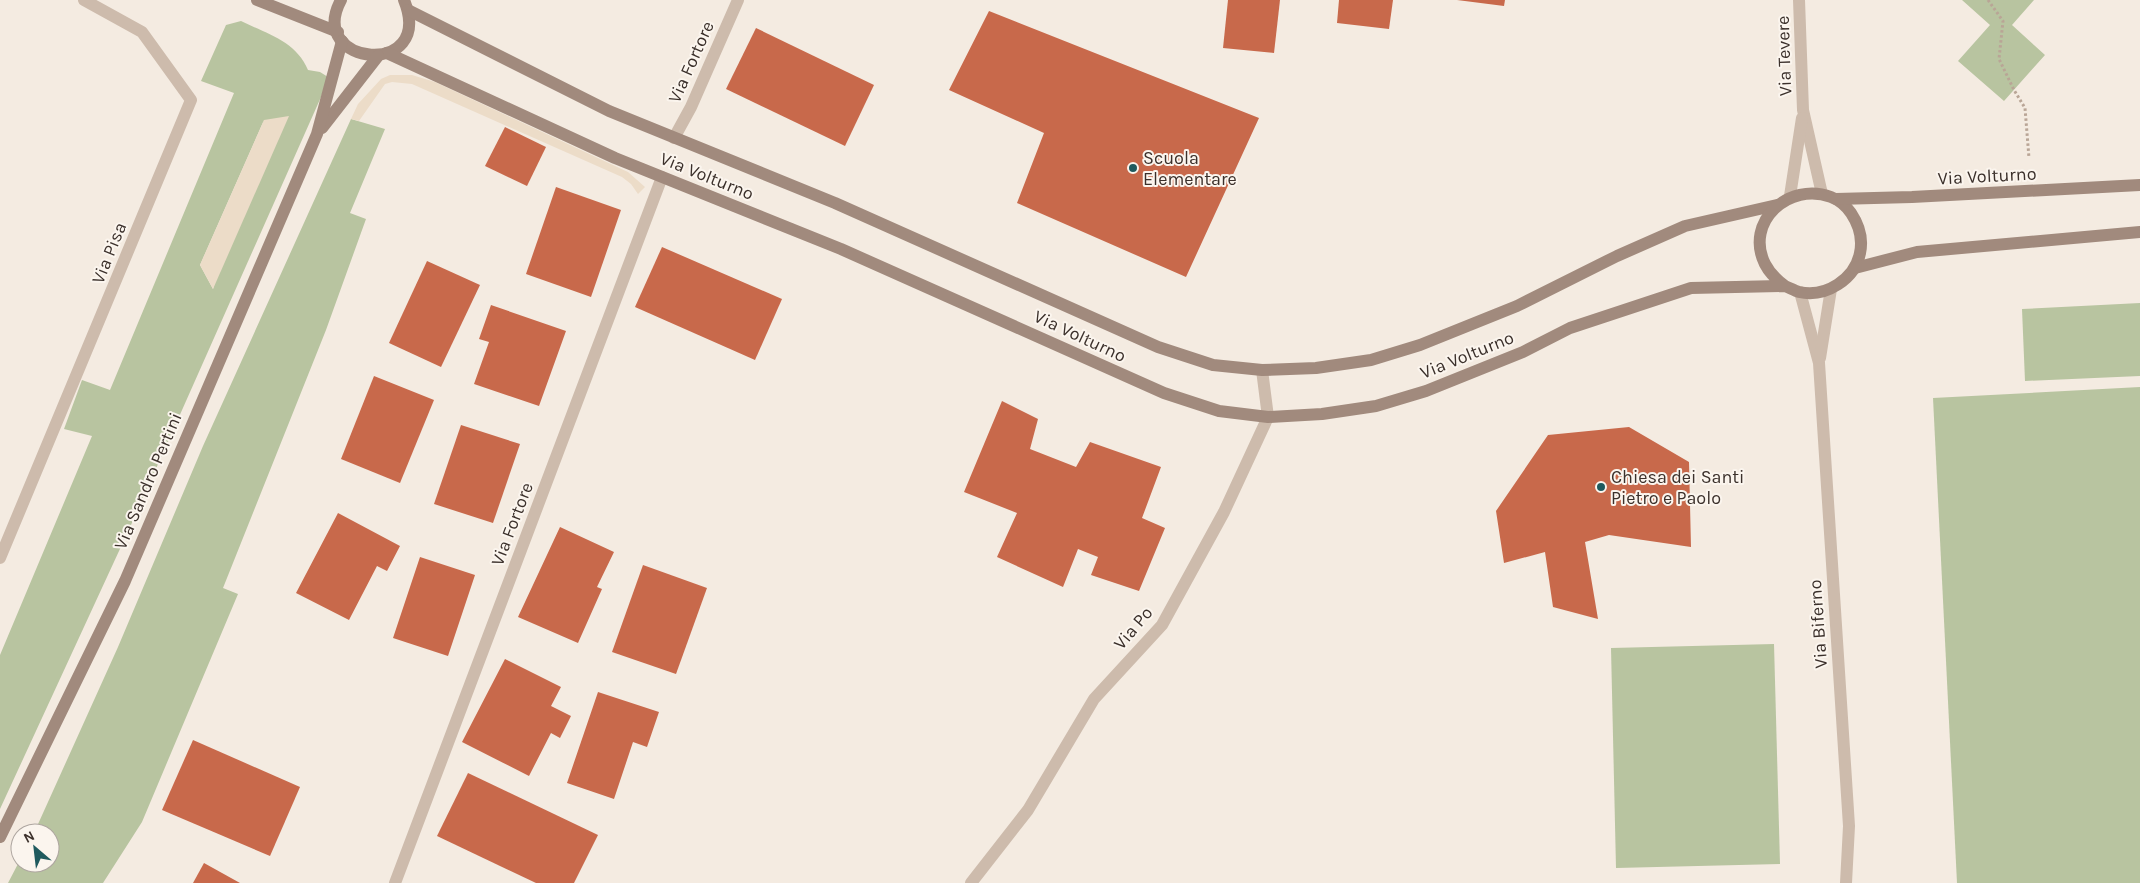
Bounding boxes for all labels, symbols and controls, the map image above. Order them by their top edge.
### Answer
street label: Via Tevere [1772,15,1796,97]
street label: Via Fortore [663,18,719,106]
street label: Via Volturno [657,147,757,205]
place label: Scuola Elementare [1143,147,1237,190]
marker: Scuola Elementare [1127,162,1139,174]
street label: Via Volturno [1937,162,2037,190]
street label: Via Pisa [87,219,131,287]
street label: Via Volturno [1030,305,1130,367]
street label: Via Volturno [1417,326,1517,384]
street label: Via Sandro Pertini [109,409,187,553]
place label: Chiesa dei Santi Pietro e Paolo [1611,466,1744,509]
street label: Via Fortore [486,479,538,569]
marker: Chiesa dei Santi Pietro e Paolo [1595,481,1607,493]
street label: Via Biferno [1804,579,1832,669]
street label: Via Po [1109,602,1157,654]
north arrow [10,823,60,873]
text: N [21,827,38,847]

